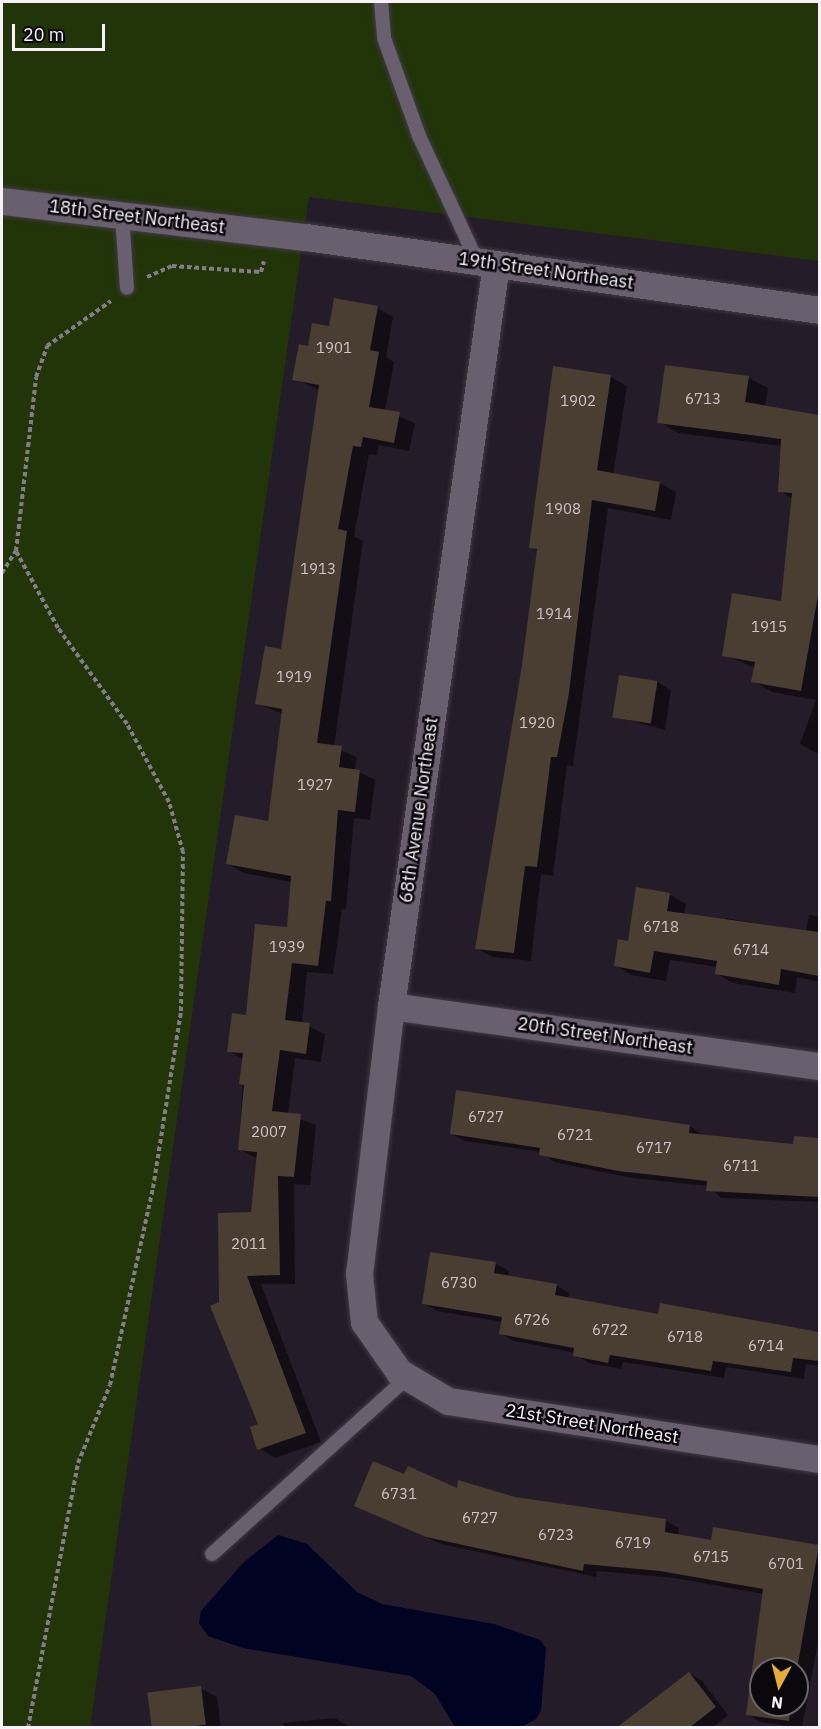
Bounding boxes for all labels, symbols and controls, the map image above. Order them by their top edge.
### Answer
scale bar [15,12,108,50]
text: 20 m [23,23,65,46]
street label: 18th Street Northeast [48,196,226,238]
street label: 19th Street Northeast [457,248,635,294]
house number: 1901 [316,339,352,357]
house number: 6713 [685,390,721,408]
house number: 1902 [560,392,596,410]
house number: 1908 [545,500,581,518]
house number: 1913 [300,560,336,578]
house number: 1914 [536,605,572,623]
house number: 1915 [751,618,787,636]
house number: 1919 [276,668,312,686]
house number: 1920 [519,714,555,732]
street label: 68th Avenue Northeast [395,716,443,904]
house number: 1927 [297,776,333,794]
house number: 6718 [643,918,679,936]
house number: 1939 [269,938,305,956]
house number: 6714 [733,941,769,959]
street label: 20th Street Northeast [516,1013,694,1059]
house number: 6727 [468,1108,504,1126]
house number: 2007 [251,1123,287,1141]
house number: 6721 [557,1126,593,1144]
house number: 6717 [636,1139,672,1157]
house number: 6711 [723,1157,759,1175]
house number: 2011 [231,1235,267,1253]
house number: 6730 [441,1274,477,1292]
house number: 6726 [514,1311,550,1329]
house number: 6722 [592,1321,628,1339]
house number: 6718 [667,1328,703,1346]
house number: 6714 [748,1337,784,1355]
street label: 21st Street Northeast [504,1400,680,1448]
house number: 6731 [381,1485,417,1503]
house number: 6727 [462,1509,498,1527]
house number: 6723 [538,1526,574,1544]
house number: 6719 [615,1534,651,1552]
house number: 6715 [693,1548,729,1566]
house number: 6701 [768,1555,804,1573]
north arrow [749,1657,809,1717]
text: N [770,1692,784,1714]

